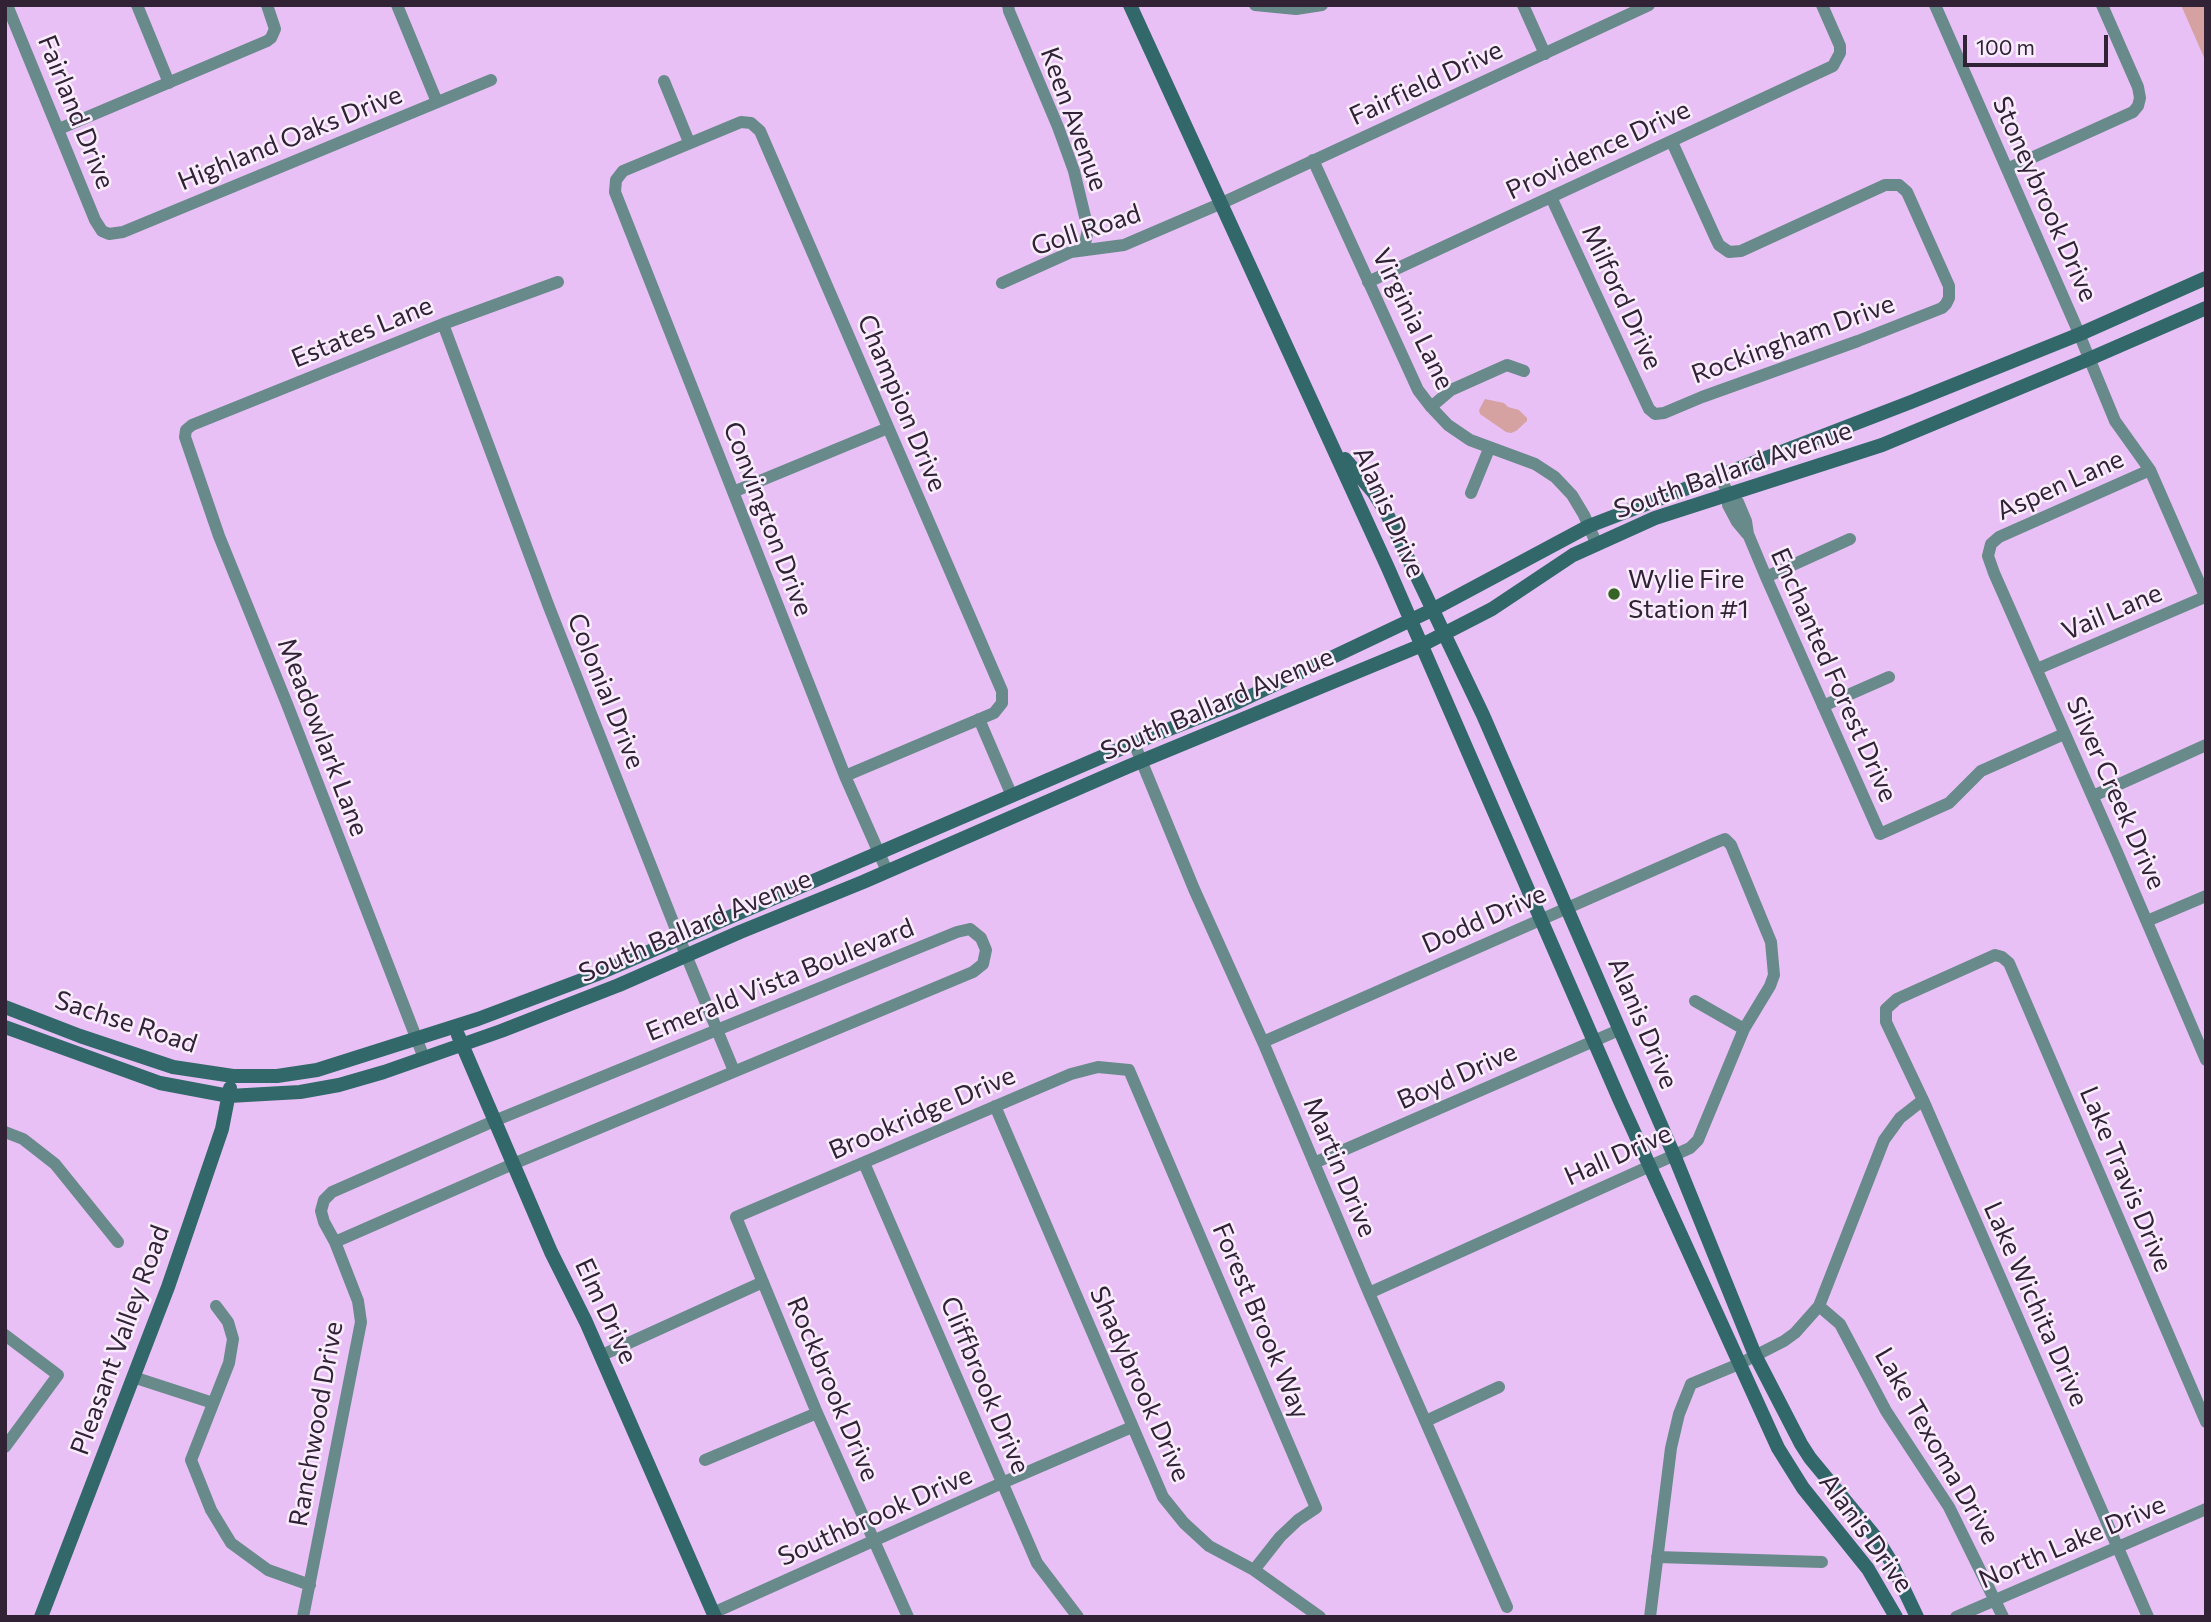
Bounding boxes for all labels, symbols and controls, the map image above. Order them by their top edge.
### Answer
scale bar [1966,21,2111,65]
street label: Fairland Drive [31,31,121,193]
street label: Fairfield Drive [1345,34,1507,132]
text: 100 m [1976,34,2035,59]
street label: Keen Avenue [1034,43,1114,195]
street label: Highland Oaks Drive [173,79,407,197]
street label: Stoneybrook Drive [1986,92,2104,306]
street label: Providence Drive [1501,94,1695,206]
street label: Goll Road [1027,198,1145,262]
street label: Milford Drive [1575,220,1669,374]
street label: Virginia Lane [1365,243,1461,395]
street label: Rockingham Drive [1687,288,1899,390]
street label: Estates Lane [287,290,437,374]
street label: Champion Drive [851,310,953,496]
street label: South Ballard Avenue [1610,415,1856,525]
street label: Convington Drive [717,417,819,621]
street label: Alanis Drive [1346,442,1432,582]
street label: Aspen Lane [1992,443,2128,527]
street label: Enchanted Forest Drive [1764,543,1904,807]
place label: Wylie Fire Station #1 [1628,563,1749,624]
street label: Vail Lane [2057,577,2167,647]
marker: Wylie Fire Station #1 [1606,586,1622,602]
street label: Colonial Drive [561,609,651,773]
street label: Meadowlark Lane [271,633,375,841]
street label: South Ballard Avenue [1096,641,1338,767]
street label: Silver Creek Drive [2060,692,2172,894]
street label: South Ballard Avenue [574,863,816,989]
street label: Dodd Drive [1417,878,1551,960]
street label: Emerald Vista Boulevard [642,912,918,1048]
street label: Alanis Drive [1601,953,1685,1093]
street label: Sachse Road [51,984,201,1060]
street label: Boyd Drive [1392,1036,1522,1116]
street label: Brookridge Drive [824,1060,1020,1166]
street label: Lake Travis Drive [2073,1082,2179,1276]
street label: Martin Drive [1297,1092,1383,1242]
street label: Hall Drive [1560,1118,1676,1192]
street label: Lake Wichita Drive [1977,1197,2095,1411]
street label: Forest Brook Way [1206,1218,1316,1424]
street label: Pleasant Valley Road [64,1221,176,1459]
street label: Elm Drive [568,1253,644,1369]
street label: Shadybrook Drive [1083,1282,1197,1486]
street label: Rockbrook Drive [780,1292,886,1486]
street label: Cliffbrook Drive [934,1292,1036,1478]
street label: Ranchwood Drive [283,1319,349,1529]
street label: Lake Texoma Drive [1868,1342,2006,1550]
street label: Southbrook Drive [773,1459,977,1573]
street label: Alanis Drive [1812,1467,1920,1599]
street label: North Lake Drive [1974,1489,2170,1595]

